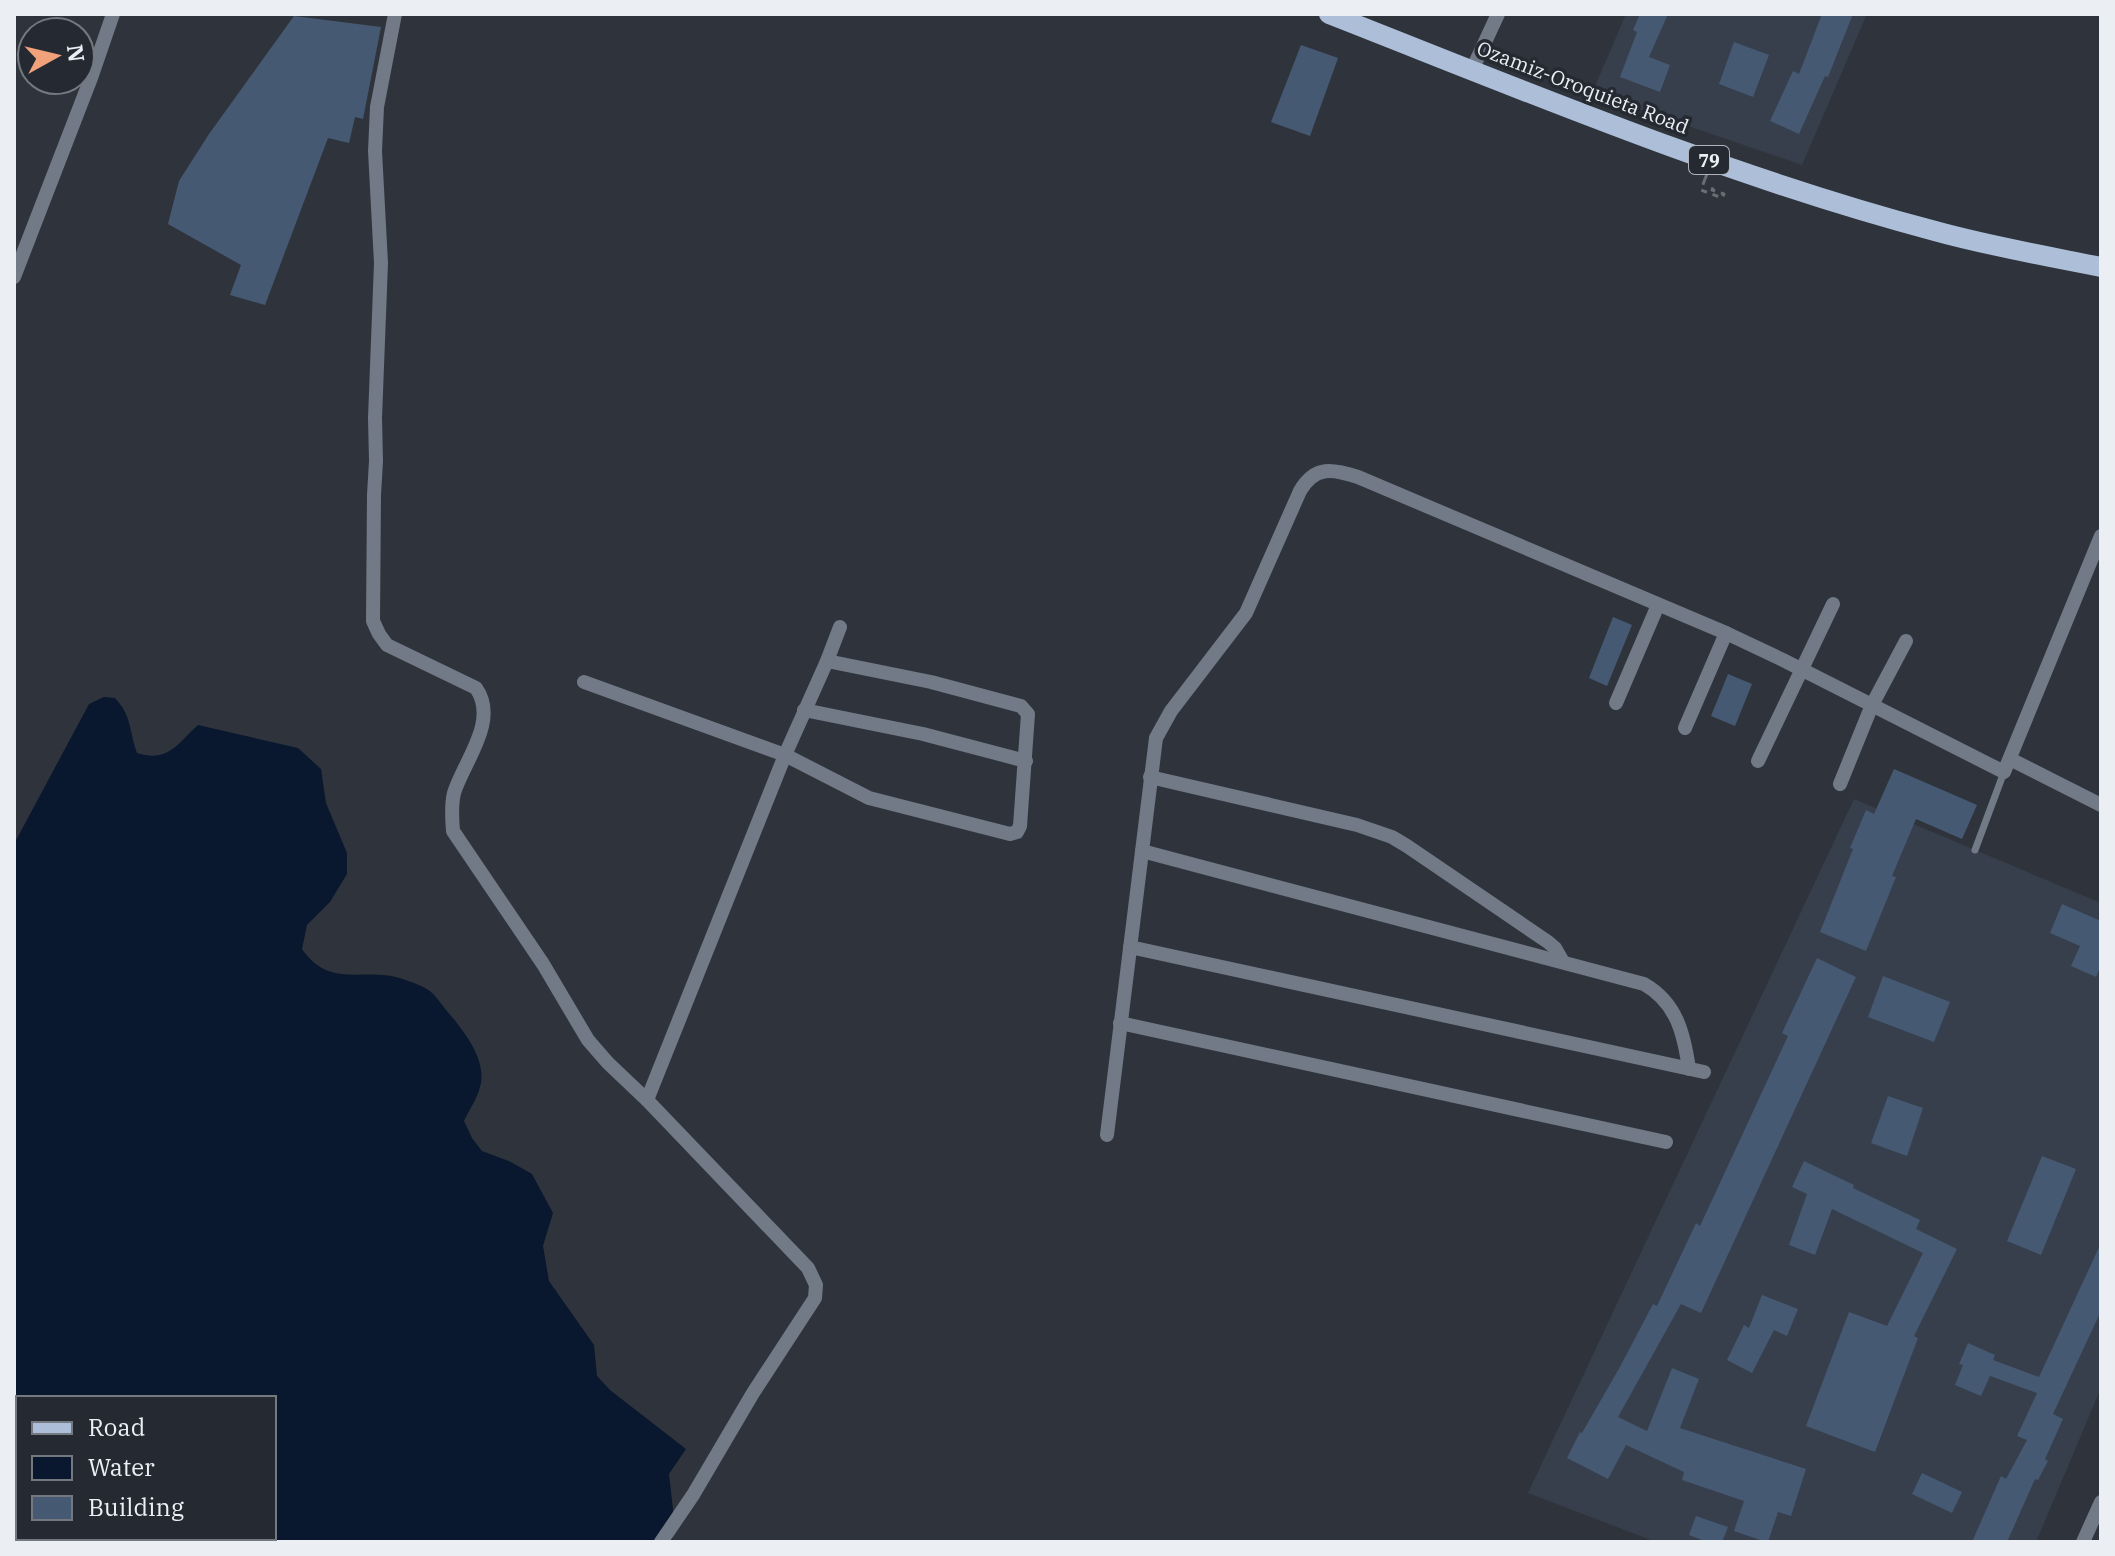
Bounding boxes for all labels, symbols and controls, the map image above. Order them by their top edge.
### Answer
north arrow [16,16,96,96]
street label: Ozamiz-Oroquieta Road [1473,34,1693,140]
text: N [61,43,92,64]
road number: 79 [1689,146,1729,174]
legend [16,1396,276,1540]
text: Road [88,1411,145,1443]
text: Water [88,1451,155,1483]
text: Building [88,1491,184,1523]

